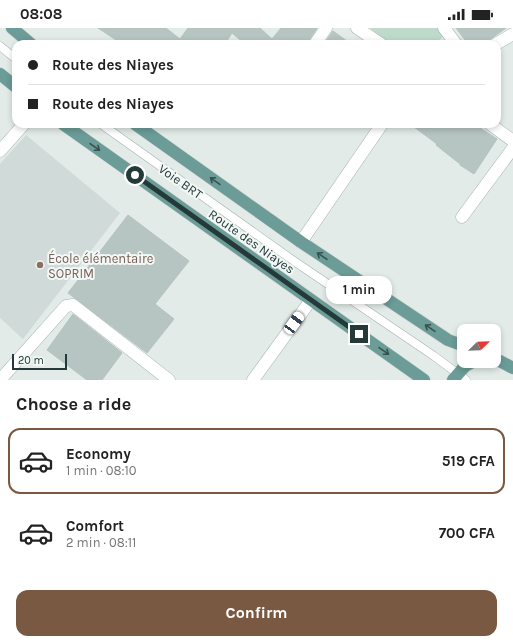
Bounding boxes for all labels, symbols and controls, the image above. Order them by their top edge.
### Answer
text: 08:08 [20,5,62,23]
text: Route des Niayes [52,56,174,74]
text: Route des Niayes [52,95,174,113]
one-way arrow [89,143,100,151]
street label: Voie BRT [156,161,206,202]
route start [126,166,144,184]
one-way arrow [210,177,221,185]
street label: Route des Niayes [206,206,298,277]
place label: École élémentaire SOPRIM [48,249,154,281]
one-way arrow [317,252,328,260]
marker: École élémentaire SOPRIM [35,260,45,270]
callout: 1 min [326,276,392,304]
text: 1 min [343,282,375,297]
car [282,310,306,336]
one-way arrow [424,323,436,331]
north arrow [457,324,501,368]
map controls [457,324,501,368]
route end [350,325,368,343]
one-way arrow [378,347,389,355]
scale bar [12,352,67,371]
text: 20 m [18,354,44,367]
text: Choose a ride [16,393,131,415]
icon: car [18,443,54,479]
text: Economy [66,445,131,463]
text: 519 CFA [442,452,495,470]
text: 1 min · 08:10 [66,463,136,478]
icon: car [18,515,54,551]
text: Comfort [66,517,124,535]
text: 700 CFA [439,524,495,542]
text: 2 min · 08:11 [66,535,136,550]
button: Confirm [16,590,497,636]

